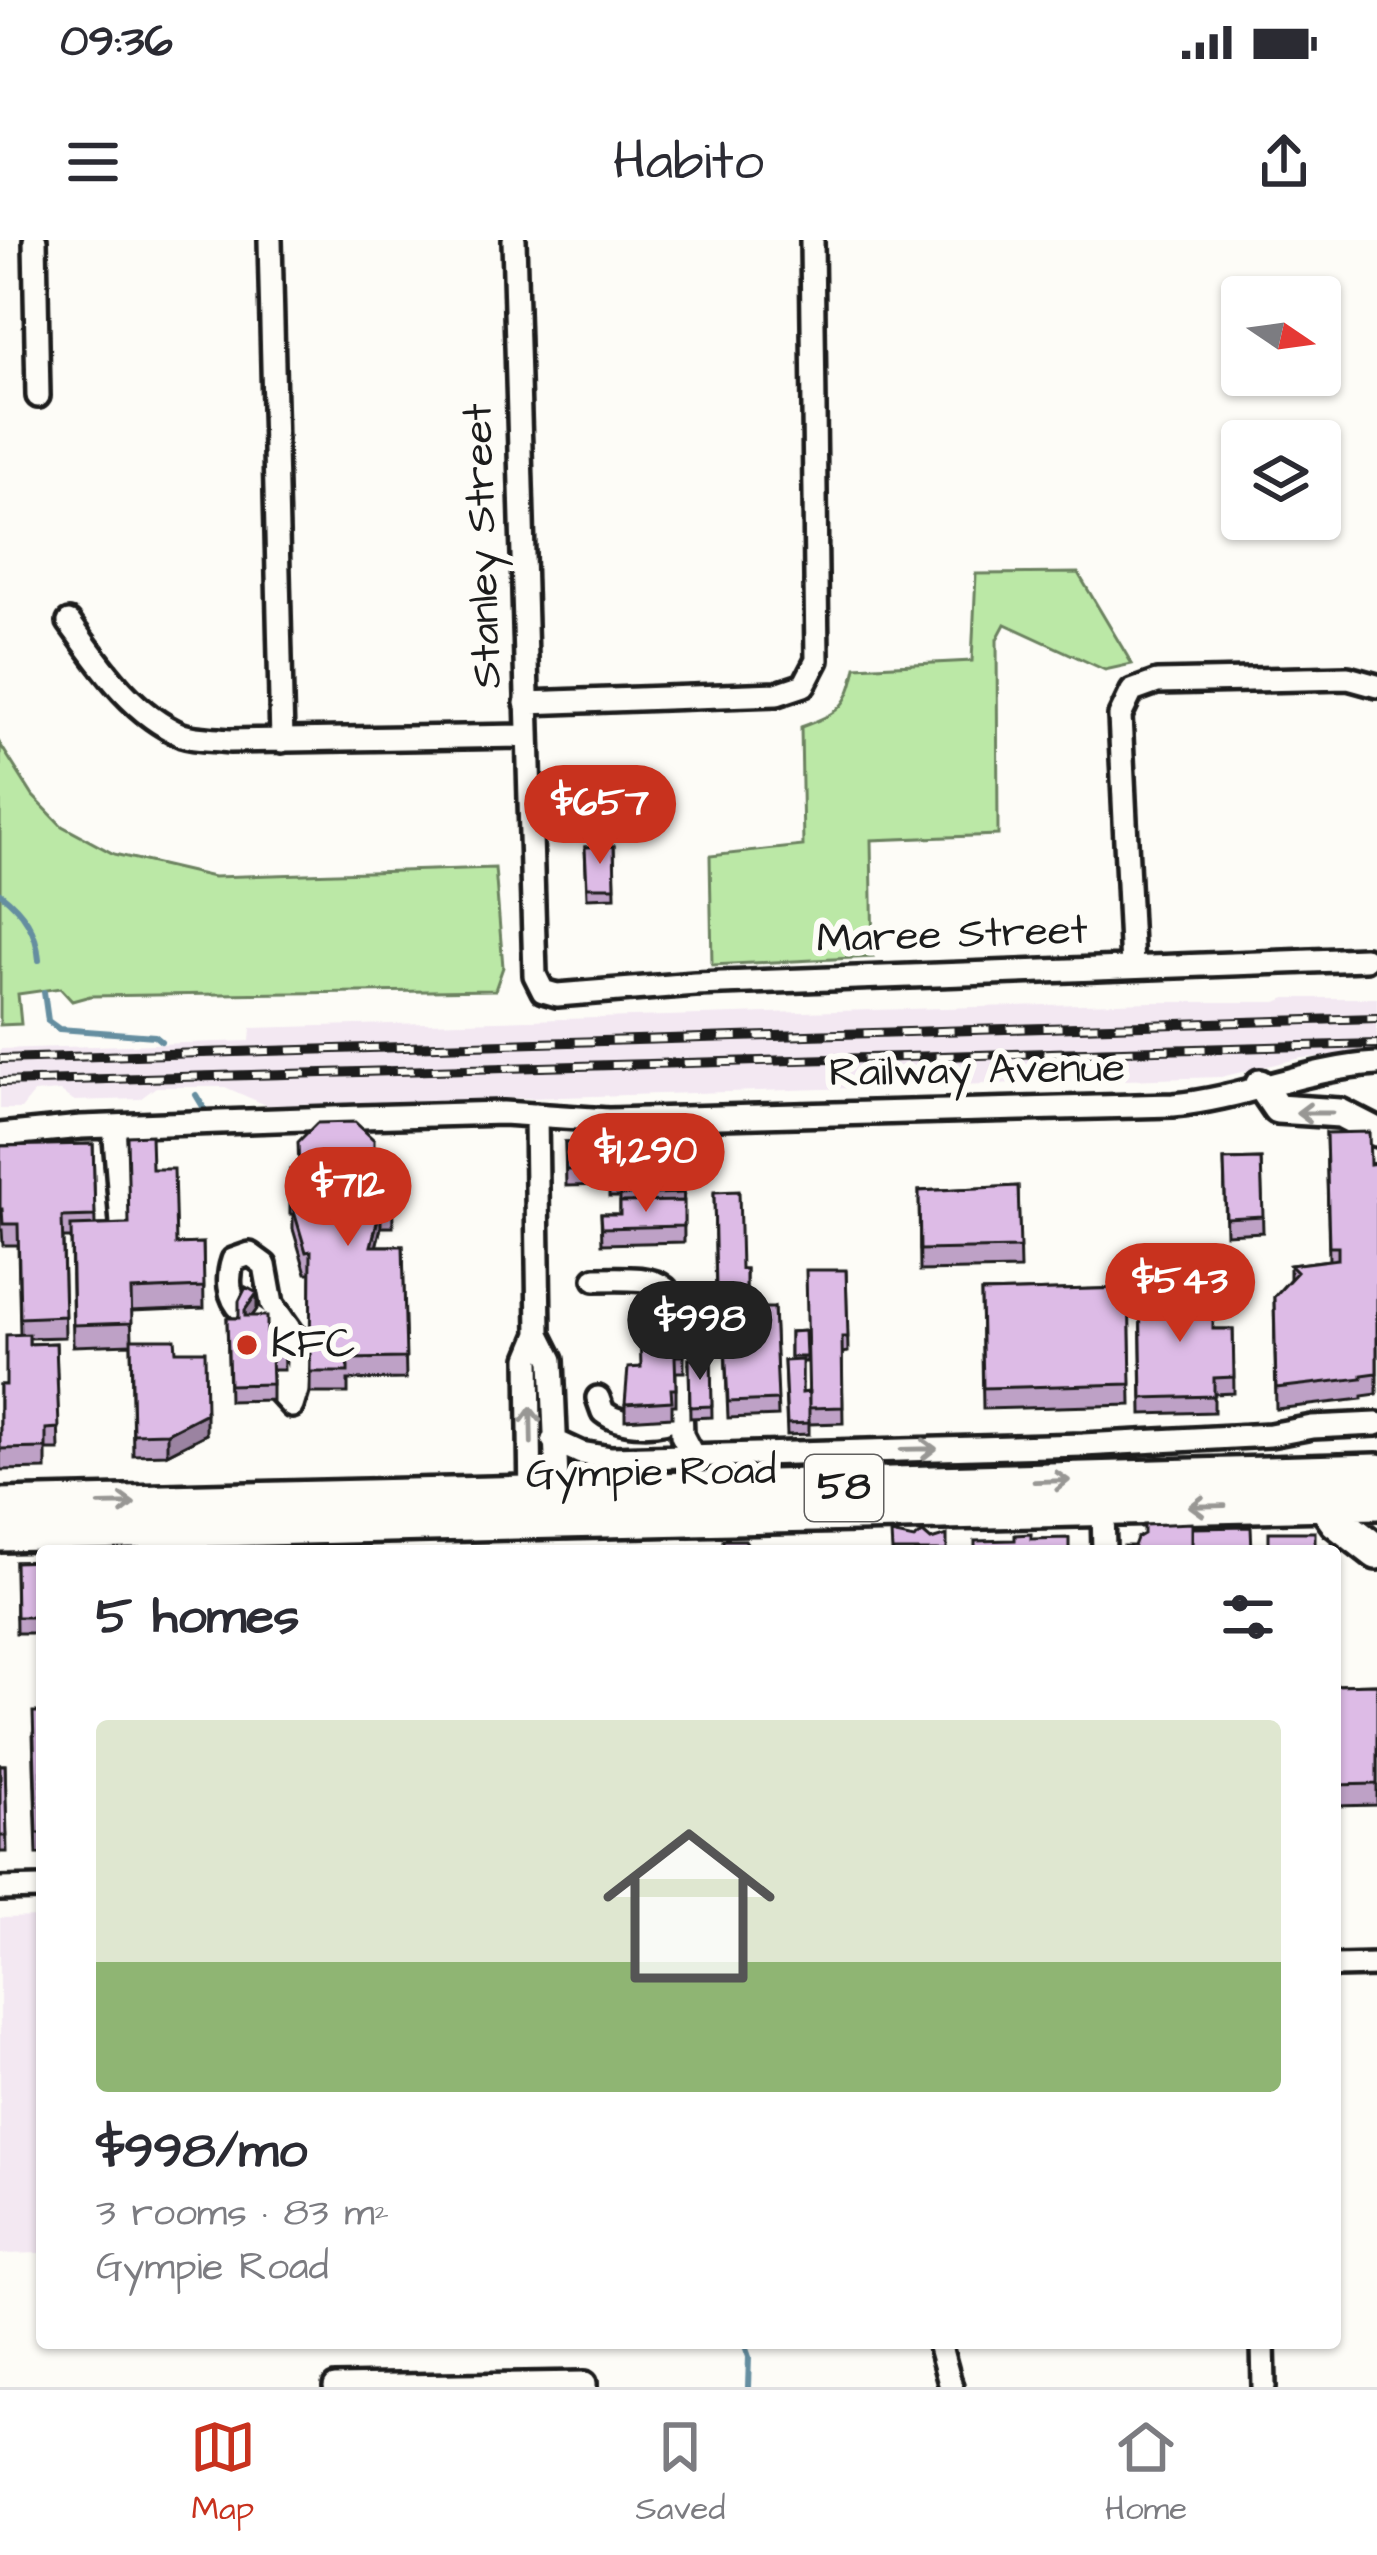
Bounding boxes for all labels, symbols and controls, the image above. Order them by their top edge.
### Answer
text: 09:36 [60,11,173,73]
text: Habito [613,125,764,200]
icon: menu [60,129,126,195]
icon: share [1251,129,1317,195]
north arrow [1221,276,1341,396]
map controls [1221,276,1341,540]
street label: Stanley Street [449,402,518,689]
button: layers [1221,420,1341,540]
pin: $657 [529,765,671,867]
text: $657 [551,777,649,831]
street label: Maree Street [816,901,1088,969]
street label: Railway Avenue [829,1039,1125,1104]
one-way arrow [1295,1101,1334,1124]
pin: $1,290 [548,1113,744,1215]
text: $1,290 [595,1125,697,1179]
pin: $712 [277,1147,419,1249]
text: $712 [311,1159,385,1213]
pin: $543 [1109,1243,1251,1345]
text: $543 [1132,1255,1228,1309]
pin: $998 [629,1281,771,1383]
text: $998 [654,1293,746,1347]
place label: KFC [271,1316,355,1374]
marker: KFC [234,1332,260,1358]
one-way arrow [519,1406,542,1445]
one-way arrow [899,1438,938,1460]
street label: Gympie Road [525,1442,777,1505]
road number: 58 [805,1455,883,1521]
one-way arrow [1032,1469,1071,1492]
one-way arrow [97,1493,136,1515]
one-way arrow [1188,1494,1227,1517]
text: 5 homes [96,1582,299,1653]
icon: filters [1215,1584,1281,1650]
icon: home [581,1798,797,2014]
text: $998/mo [96,2116,307,2187]
text: 3 rooms · 83 m² [96,2187,389,2241]
text: Gympie Road [96,2241,329,2295]
tab: Map [190,2414,256,2532]
tab: Saved [636,2414,725,2532]
tab: Home [1105,2414,1187,2532]

